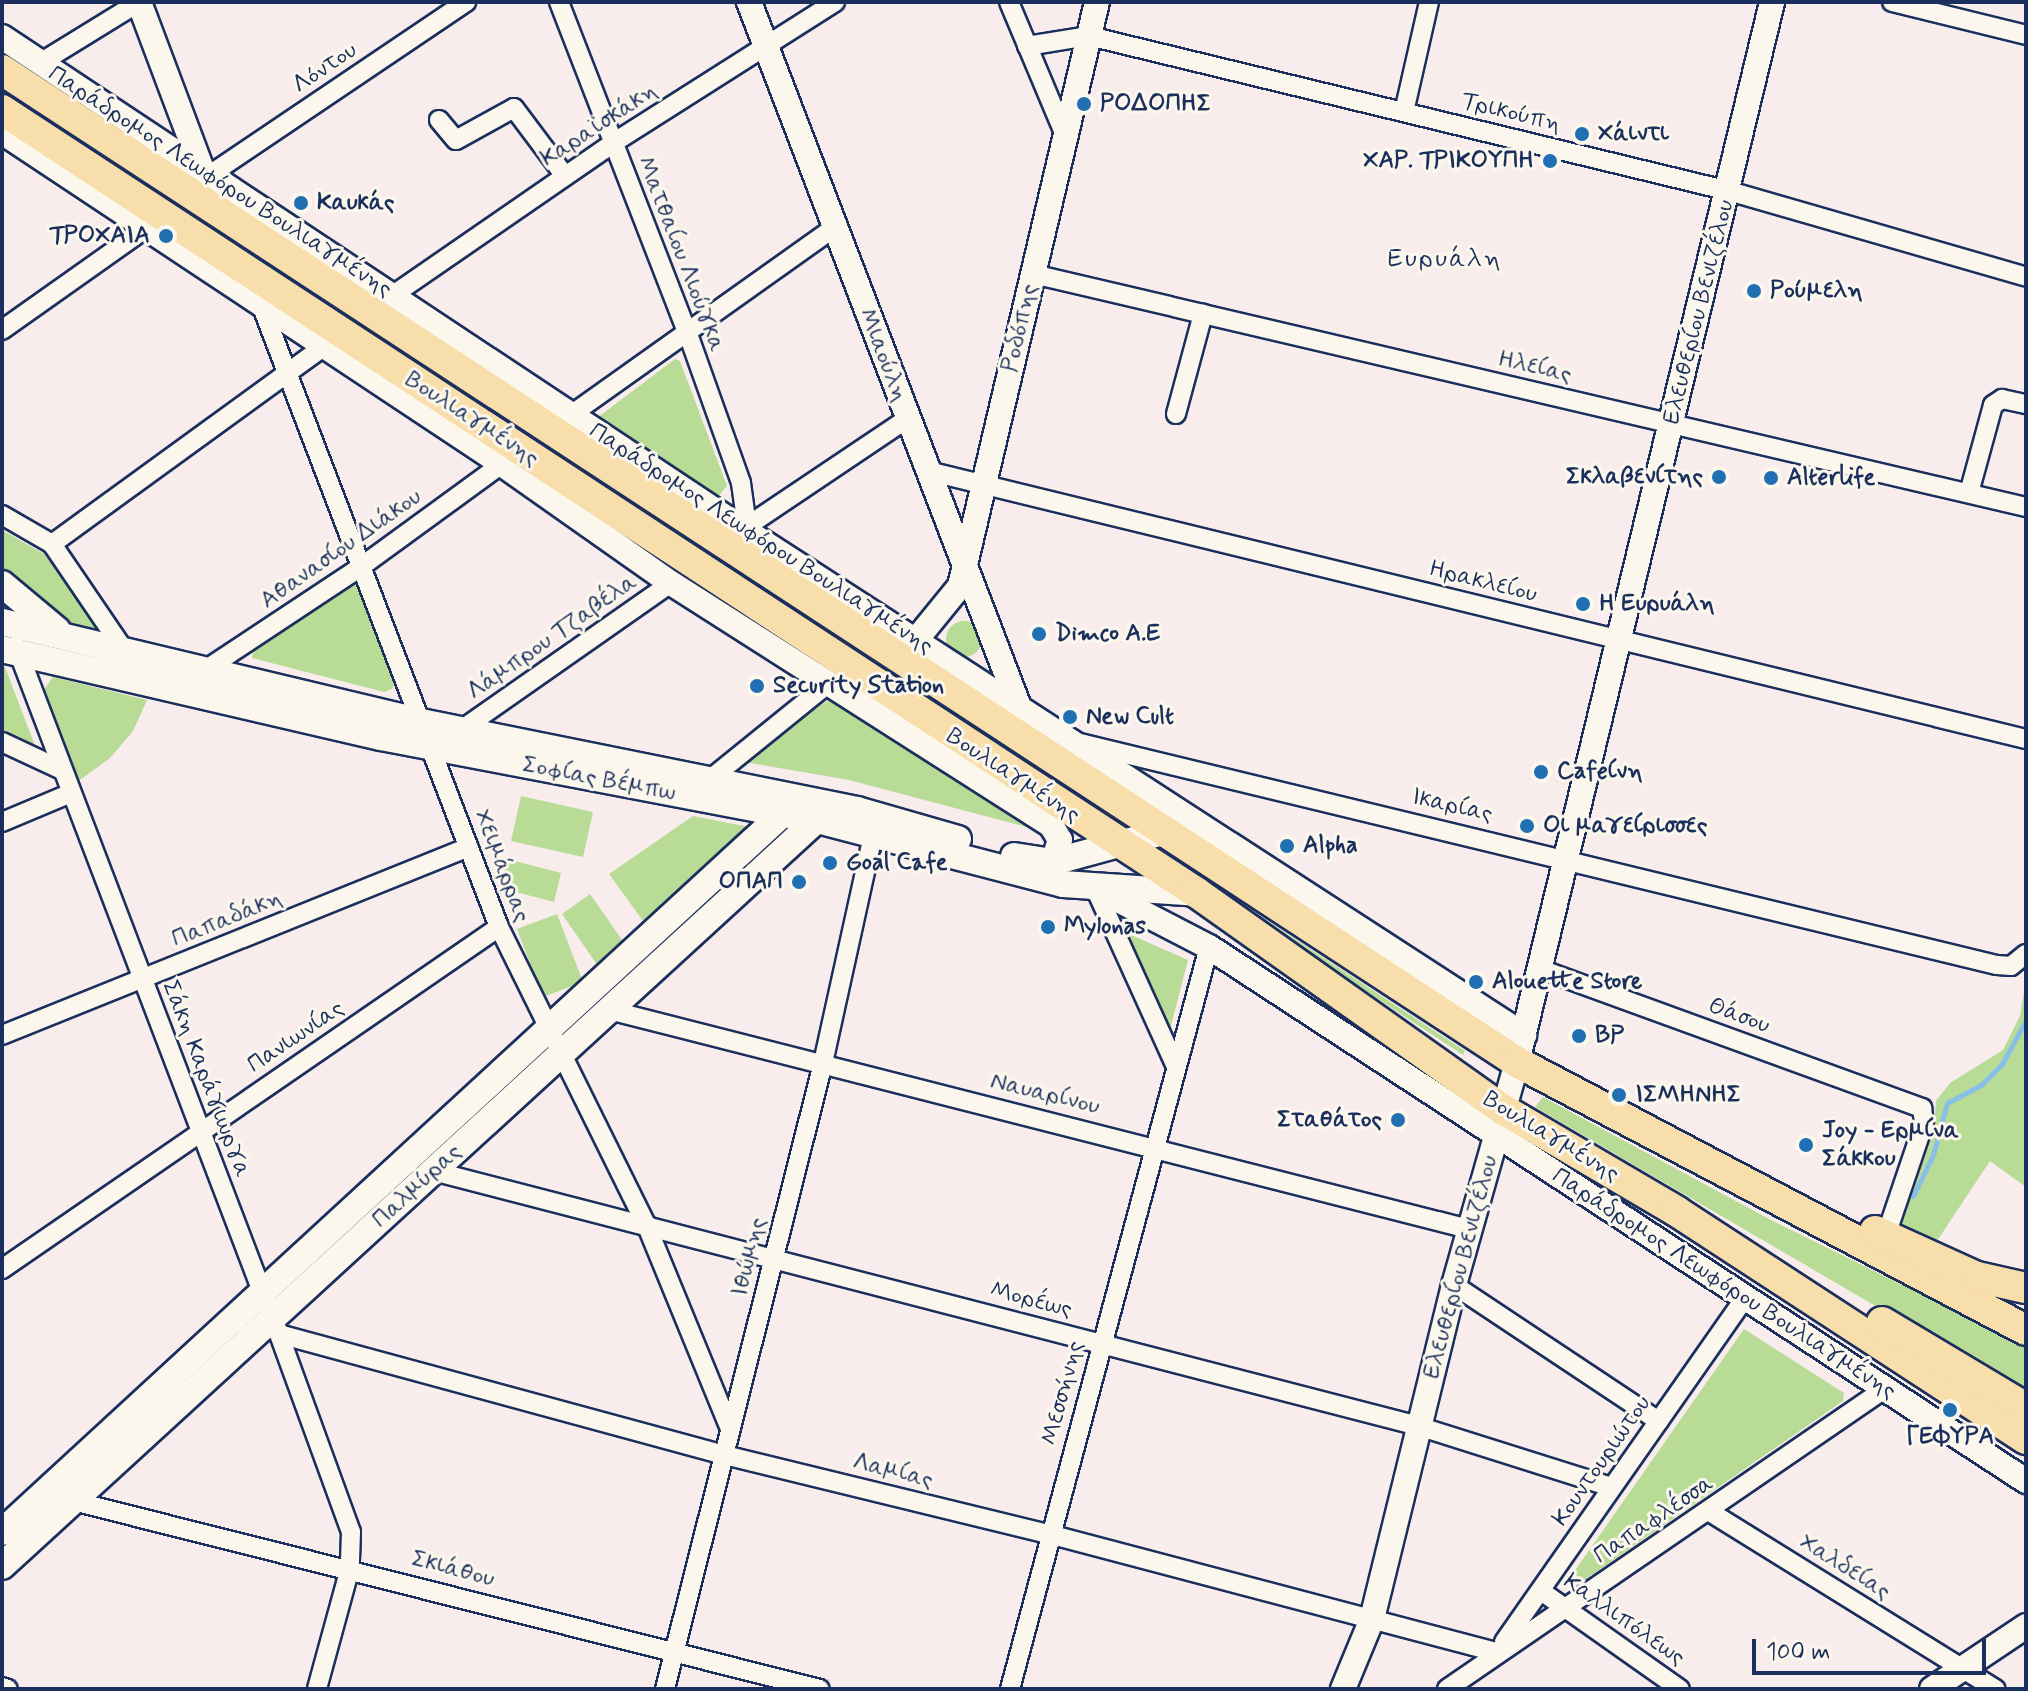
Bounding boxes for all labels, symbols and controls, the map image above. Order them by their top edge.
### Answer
street label: Λόντου [287,36,363,100]
street label: Παράδρομος Λεωφόρου Βουλιαγμένης [43,60,397,304]
street label: Καραϊσκάκη [535,77,663,173]
street label: Τρικούπη [1458,87,1564,139]
place label: ΡΟΔΟΠΗΣ [1100,90,1211,118]
marker: ΡΟΔΟΠΗΣ [1075,95,1093,113]
place label: Χάιντι [1598,120,1669,148]
marker: Χάιντι [1573,125,1591,143]
place label: ΧΑΡ. ΤΡΙΚΟΥΠΗ [1363,147,1534,175]
street label: Ματθαίου Λιούγκα [631,152,731,356]
marker: ΧΑΡ. ΤΡΙΚΟΥΠΗ [1541,152,1559,170]
place label: Καυκάς [317,189,394,217]
marker: Καυκάς [292,194,310,212]
street label: Ελευθερίου Βενιζέλου [1657,197,1741,427]
place label: ΤΡΟΧΑΙΑ [49,222,150,250]
marker: ΤΡΟΧΑΙΑ [157,227,175,245]
district label: Ευρυάλη [1387,244,1503,276]
place label: Ρούμελη [1770,277,1863,305]
street label: Ροδόπης [996,281,1044,375]
marker: Ρούμελη [1745,282,1763,300]
street label: Μιαούλη [852,304,914,406]
street label: Ηλείας [1495,345,1575,389]
street label: Βουλιαγμένης [400,365,544,473]
street label: Παράδρομος Λεωφόρου Βουλιαγμένης [584,417,938,661]
place label: Σκλαβενίτης [1566,463,1703,491]
place label: Alterlife [1787,464,1875,492]
marker: Σκλαβενίτης [1710,468,1728,486]
marker: Alterlife [1762,469,1780,487]
street label: Αθανασίου Διάκου [255,483,427,615]
street label: Ηρακλείου [1426,555,1540,609]
street label: Λάμπρου Τζαβέλα [462,568,642,706]
place label: Η Ευρυάλη [1599,590,1715,618]
marker: Η Ευρυάλη [1574,595,1592,613]
place label: Dimco Α.Ε [1055,620,1161,648]
marker: Dimco Α.Ε [1030,625,1048,643]
place label: Security Station [773,672,939,700]
marker: Security Station [748,677,766,695]
place label: New Cult [1086,703,1180,731]
marker: New Cult [1061,708,1079,726]
street label: Βουλιαγμένης [941,722,1085,830]
street label: Σοφίας Βέμπω [520,750,678,808]
place label: Cafeίνη [1557,758,1643,786]
marker: Cafeίνη [1532,763,1550,781]
street label: Ικαρίας [1409,783,1495,829]
street label: Χειμάρρας [467,806,537,926]
place label: Οι μαγείρισσες [1543,812,1707,840]
marker: Οι μαγείρισσες [1518,817,1536,835]
place label: Alpha [1303,832,1358,860]
marker: Alpha [1278,837,1296,855]
place label: Goal Cafe [846,849,947,877]
marker: Goal Cafe [821,854,839,872]
place label: ΟΠΑΠ [718,868,783,896]
marker: ΟΠΑΠ [790,873,808,891]
street label: Παπαδάκη [168,884,286,954]
place label: Mylonas [1064,913,1146,941]
marker: Mylonas [1039,918,1057,936]
place label: Alouette Store [1492,968,1644,996]
marker: Alouette Store [1467,973,1485,991]
street label: Σάκη Καράγιωργα [155,977,257,1181]
street label: Θάσου [1704,992,1774,1040]
street label: Πανιωνίας [242,994,350,1080]
place label: BP [1595,1022,1624,1050]
marker: BP [1570,1027,1588,1045]
street label: Ναυαρίνου [987,1067,1103,1121]
place label: ΙΣΜΗΝΗΣ [1635,1081,1741,1109]
street label: Βουλιαγμένης [1478,1085,1624,1189]
marker: ΙΣΜΗΝΗΣ [1610,1086,1628,1104]
place label: Σταθάτος [1277,1106,1382,1134]
marker: Σταθάτος [1389,1111,1407,1129]
place label: Joy - Ερμίνα Σάκκου [1822,1117,1959,1173]
marker: Joy - Ερμίνα Σάκκου [1797,1136,1815,1154]
street label: Παλμύρας [366,1138,468,1234]
street label: Ελευθερίου Βενιζέλου [1417,1152,1505,1382]
street label: Παράδρομος Λεωφόρου Βουλιαγμένης [1547,1162,1901,1406]
street label: Ιθώμης [725,1214,773,1300]
street label: Μορέως [987,1275,1075,1325]
street label: Μεσσήνης [1035,1338,1091,1448]
street label: Κουντουριώτου [1546,1390,1658,1532]
marker: ΓΕΦΥΡΑ [1941,1401,1959,1419]
place label: ΓΕΦΥΡΑ [1906,1423,1994,1451]
street label: Λαμίας [850,1447,936,1495]
street label: Παπαφλέσσα [1589,1469,1719,1571]
street label: Χαλδείας [1794,1528,1896,1606]
street label: Σκιάθου [408,1544,498,1594]
street label: Καλλιπόλεως [1557,1567,1691,1673]
scale bar [1756,1623,1990,1673]
text: 100 m [1766,1637,1830,1668]

